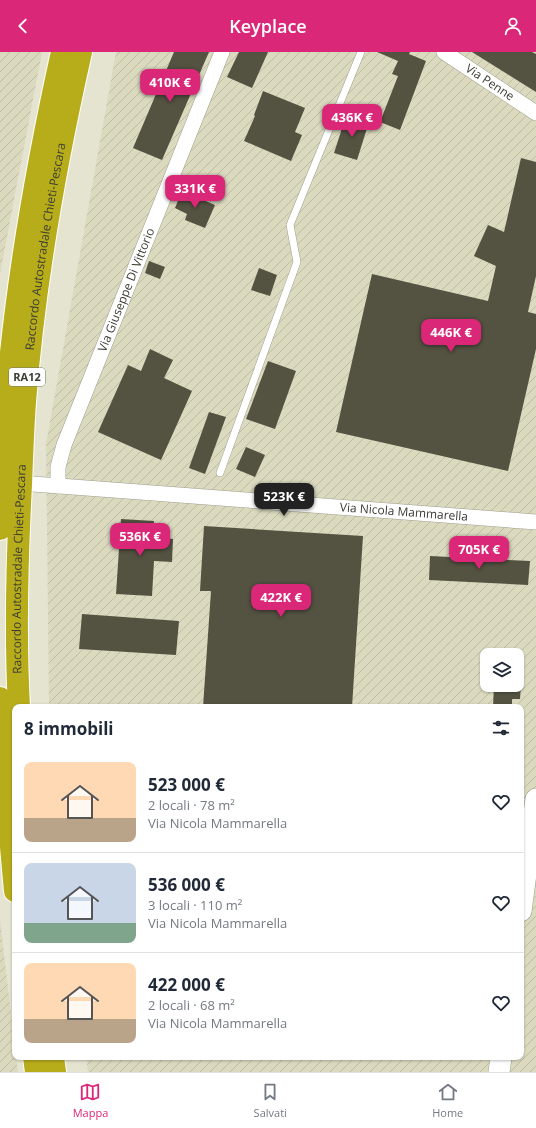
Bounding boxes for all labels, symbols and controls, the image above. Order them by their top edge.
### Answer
text: Keyplace [229,14,307,38]
icon: back [12,15,34,37]
icon: person [502,15,524,37]
street label: Via Penne [462,60,518,105]
pin: 410K € [137,69,203,103]
text: 410K € [149,73,191,91]
pin: 436K € [319,104,385,138]
text: 436K € [331,108,373,126]
street label: Raccordo Autostradale Chieti-Pescara [21,141,70,351]
pin: 331K € [162,175,228,209]
text: 331K € [174,179,216,197]
street label: Via Giuseppe Di Vittorio [93,225,158,354]
pin: 446K € [418,319,484,353]
text: 446K € [430,323,472,341]
road number: RA12 [9,368,45,386]
street label: Raccordo Autostradale Chieti-Pescara [8,464,30,674]
pin: 523K € [251,483,317,517]
text: 523K € [263,487,305,505]
street label: Via Nicola Mammarella [339,498,469,525]
pin: 536K € [107,523,173,557]
text: 536K € [119,527,161,545]
pin: 705K € [446,536,512,570]
text: 705K € [458,540,500,558]
pin: 422K € [248,584,314,618]
text: 422K € [260,588,302,606]
map controls [480,648,524,692]
button: layers [480,648,524,692]
text: 8 immobili [24,717,114,740]
icon: filters [490,717,512,739]
text: 523 000 € [148,773,225,796]
icon: home [56,778,104,826]
icon: heart [490,791,512,813]
text: 2 locali · 78 m² [148,796,235,814]
text: Via Nicola Mammarella [148,814,287,832]
text: 536 000 € [148,873,225,896]
icon: home [56,879,104,927]
icon: heart [490,892,512,914]
text: 3 locali · 110 m² [148,896,242,914]
text: Via Nicola Mammarella [148,914,287,932]
text: 422 000 € [148,973,225,996]
icon: home [56,979,104,1027]
icon: heart [490,992,512,1014]
text: 2 locali · 68 m² [148,996,235,1014]
text: Via Nicola Mammarella [148,1014,287,1032]
tab: Mappa [73,1081,108,1120]
tab: Salvati [254,1081,287,1120]
tab: Home [432,1081,463,1120]

